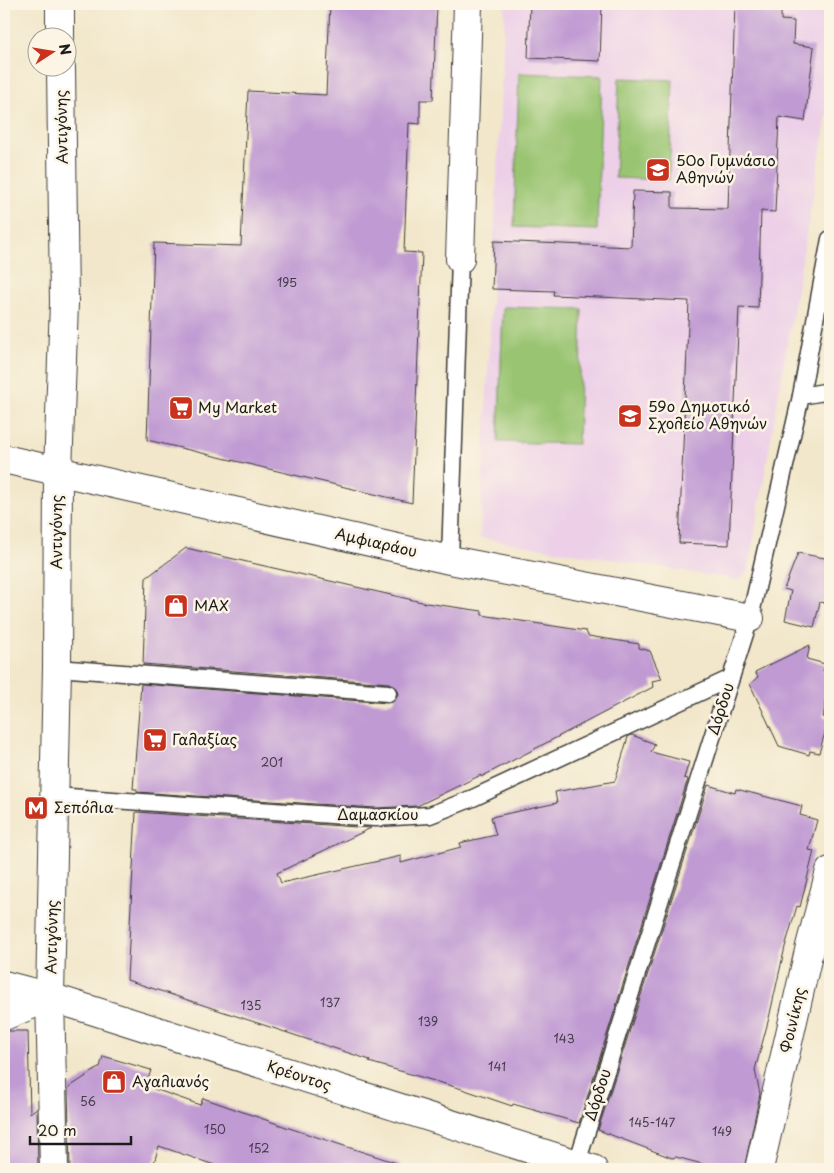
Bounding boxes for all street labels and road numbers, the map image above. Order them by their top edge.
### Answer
street label: Αντιγόνης [48,89,73,164]
street label: Αντιγόνης [44,495,67,569]
street label: Αμφιαράου [333,521,420,562]
street label: Δόρδου [700,679,739,738]
street label: Δαμασκίου [337,802,419,825]
street label: Αντιγόνης [38,899,63,974]
street label: Φοινίκης [773,984,810,1055]
street label: Κρέοντος [264,1053,335,1096]
street label: Δόρδου [577,1065,616,1124]

